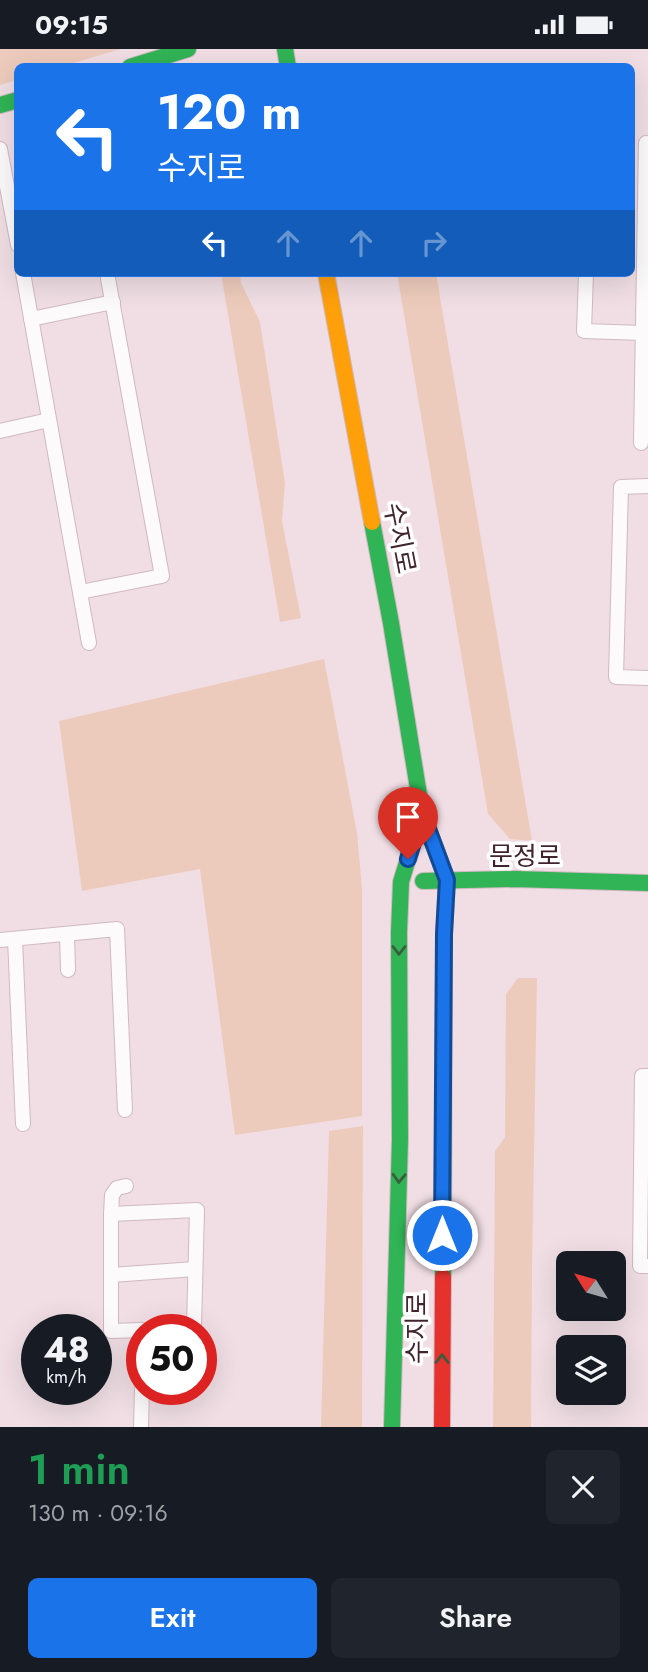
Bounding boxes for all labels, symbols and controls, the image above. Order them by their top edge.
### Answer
text: 09:15 [35,6,108,44]
text: 120 m [157,77,301,147]
icon: left [42,91,133,182]
text: 수지로 [157,145,245,191]
icon: left [196,224,234,262]
icon: ahead [269,224,307,262]
icon: ahead [342,224,380,262]
icon: right [415,224,453,262]
street label: 수지로 [375,499,425,577]
pin [378,787,438,859]
icon: arrive [389,798,427,836]
street label: 문정로 [489,837,561,875]
one-way arrow [391,946,407,956]
one-way arrow [391,1173,406,1184]
position arrow [405,1198,479,1272]
north arrow [556,1251,626,1321]
map controls [556,1251,626,1405]
street label: 수지로 [398,1292,436,1364]
speed limit sign: 50 [126,1314,217,1405]
text: 48 [43,1325,90,1375]
button: layers [556,1335,626,1405]
one-way arrow [434,1353,450,1364]
text: km/h [46,1364,87,1390]
text: 1 min [28,1439,130,1500]
button: close [546,1450,620,1524]
text: 130 m · 09:16 [28,1496,168,1530]
button: Exit [28,1578,317,1658]
button: Share [331,1578,620,1658]

